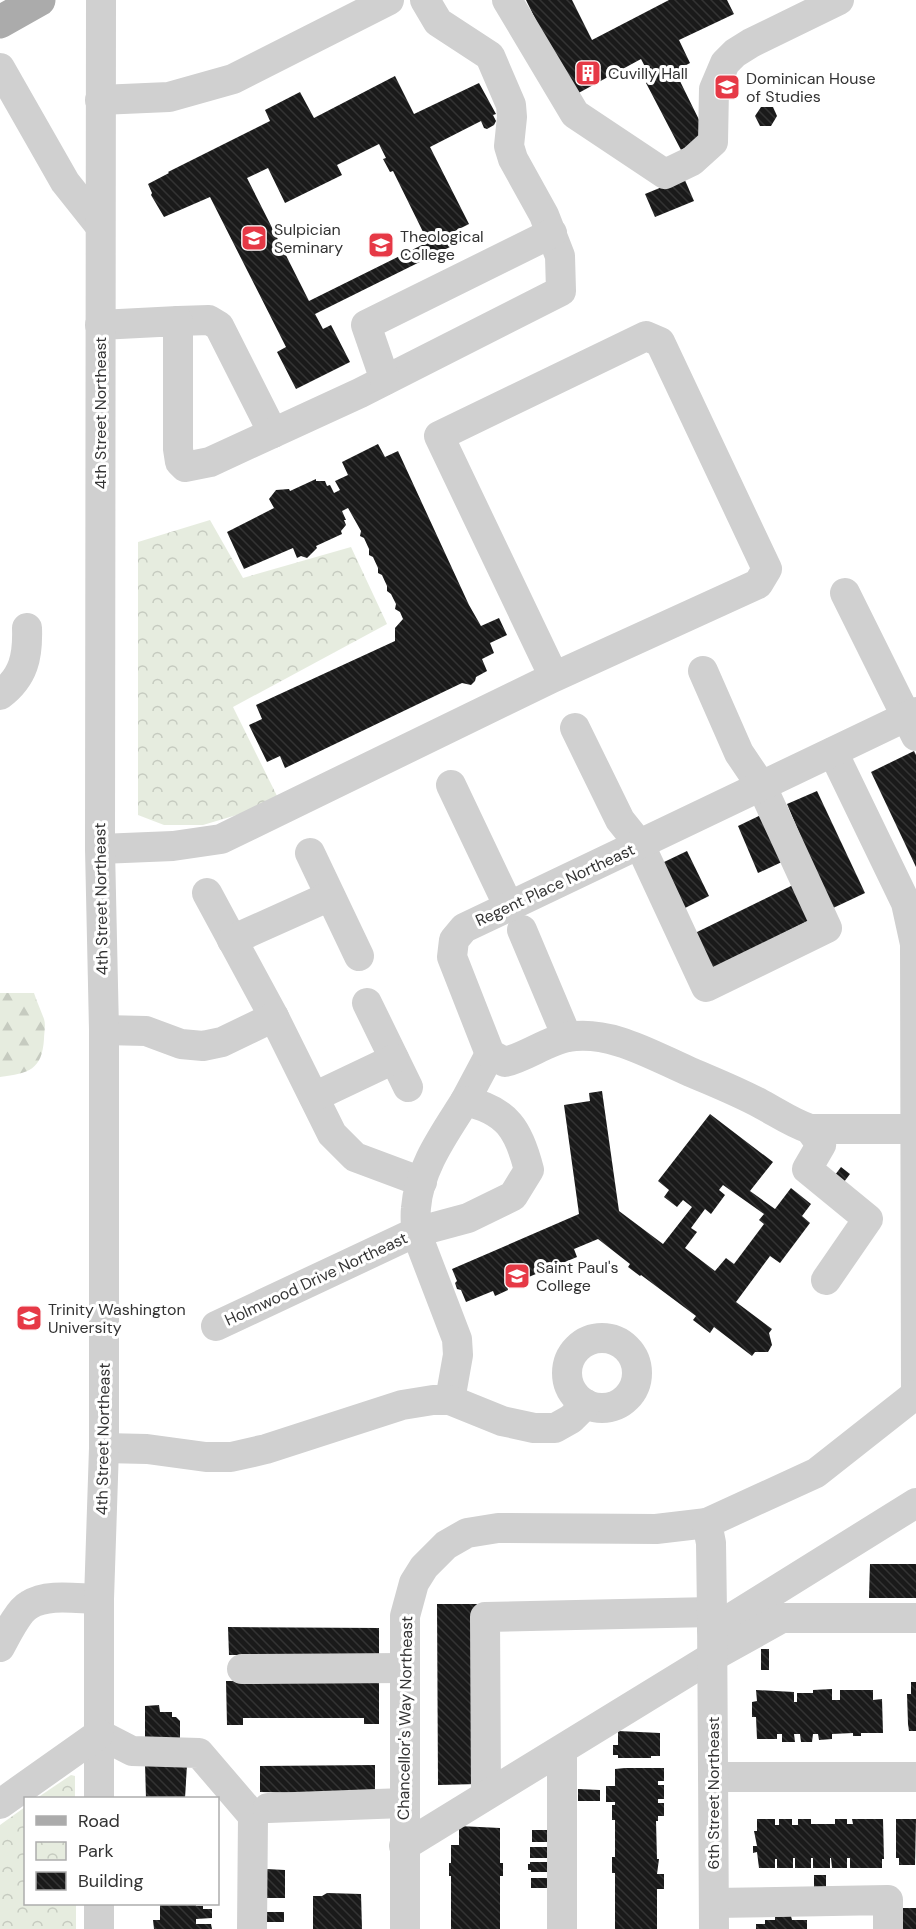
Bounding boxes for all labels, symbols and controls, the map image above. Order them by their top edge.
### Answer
building icon: Cuvilly Hall [573,58,603,88]
place label: Cuvilly Hall [608,63,688,84]
place label: Dominican House of Studies [746,68,876,107]
school or university icon: Dominican House of Studies [712,72,742,102]
place label: Sulpician Seminary [274,219,343,258]
school or university icon: Sulpician Seminary [239,223,269,253]
place label: Theological College [400,226,484,265]
school or university icon: Theological College [366,230,396,260]
street label: 4th Street Northeast [90,337,111,489]
street label: 4th Street Northeast [89,822,113,976]
street label: Regent Place Northeast [472,839,638,931]
street label: Holmwood Drive Northeast [221,1227,411,1331]
place label: Saint Paul's College [536,1257,618,1296]
school or university icon: Saint Paul's College [502,1261,532,1291]
place label: Trinity Washington University [48,1299,186,1338]
school or university icon: Trinity Washington University [14,1303,44,1333]
street label: 4th Street Northeast [91,1362,115,1516]
street label: Chancellor's Way Northeast [393,1616,417,1820]
street label: 6th Street Northeast [703,1716,724,1870]
legend [24,1797,219,1905]
text: Road [78,1809,120,1833]
text: Park [78,1839,114,1863]
text: Building [78,1869,143,1893]

